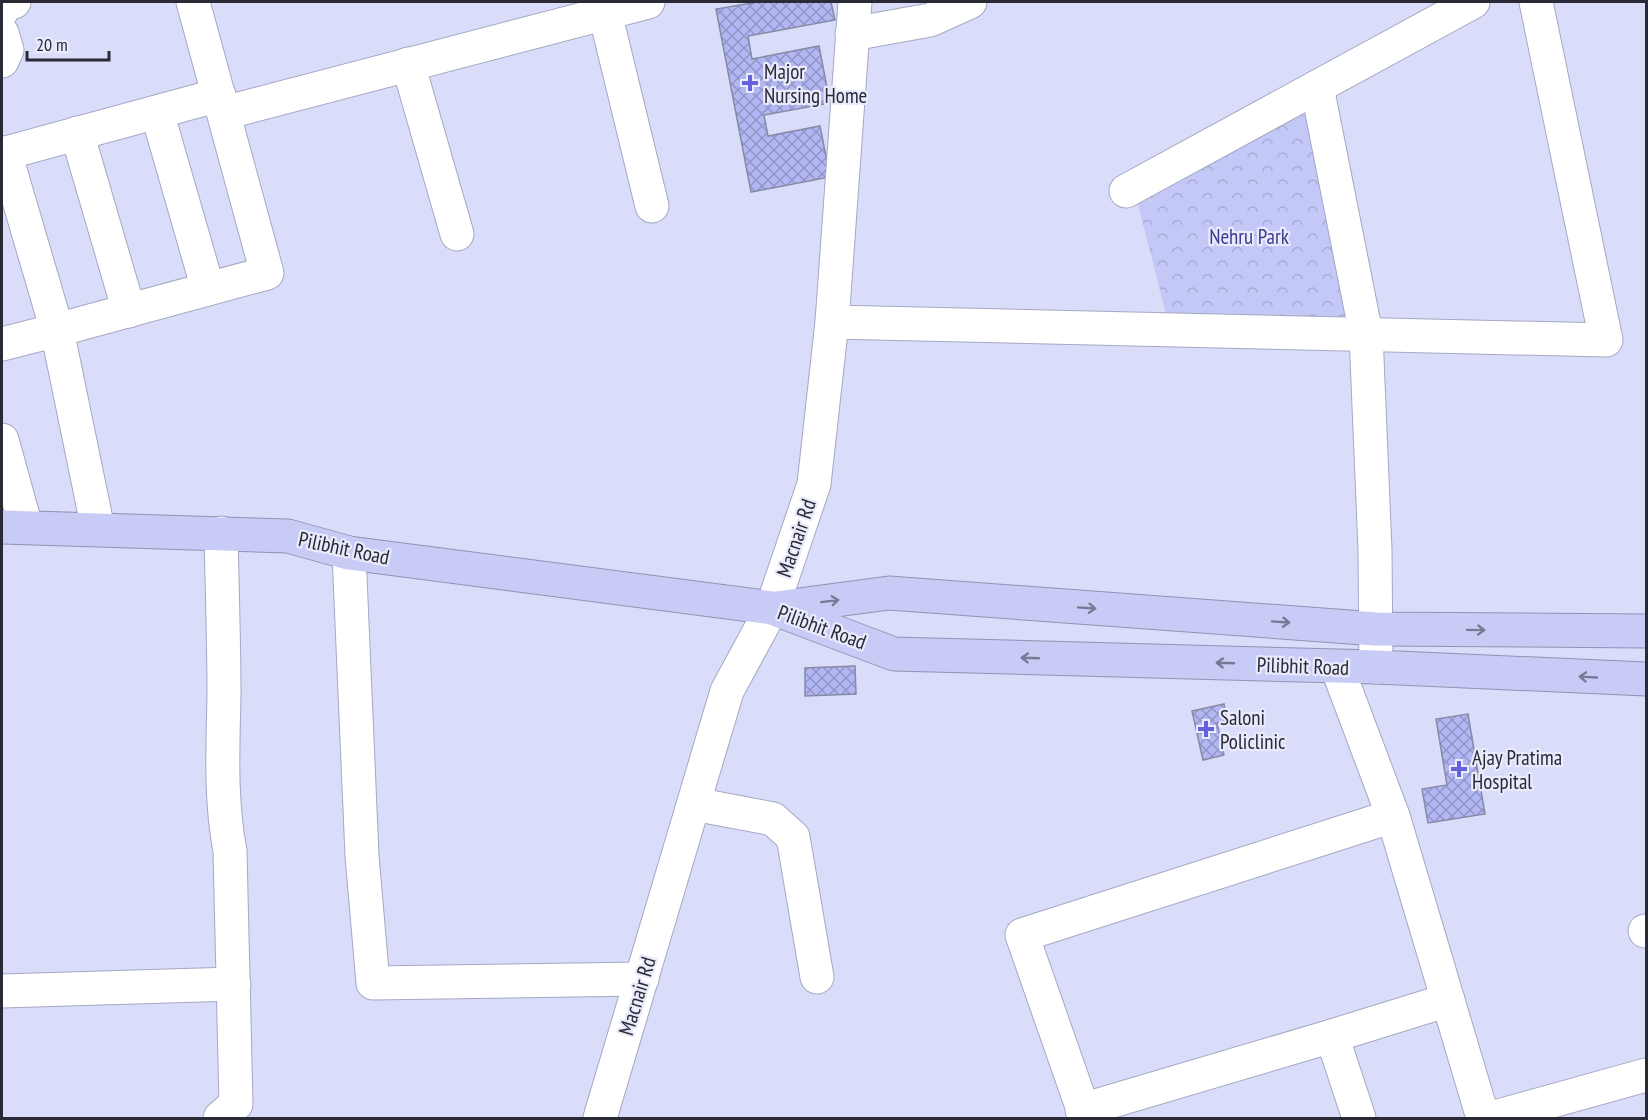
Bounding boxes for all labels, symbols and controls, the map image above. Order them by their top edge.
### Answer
scale bar [27,24,110,62]
text: 20 m [36,33,68,56]
place label: Major Nursing Home [764,58,867,109]
marker: Major Nursing Home [741,74,759,92]
park label: Nehru Park [1209,223,1289,250]
street label: Macnair Rd [770,495,822,581]
street label: Pilibhit Road [296,525,392,571]
one-way arrow [819,595,839,606]
street label: Pilibhit Road [774,599,870,655]
one-way arrow [1076,602,1096,613]
one-way arrow [1271,617,1291,628]
one-way arrow [1465,624,1485,636]
street label: Pilibhit Road [1256,651,1350,681]
one-way arrow [1021,652,1041,663]
one-way arrow [1216,658,1236,669]
one-way arrow [1579,671,1599,682]
place label: Saloni Policlinic [1220,704,1286,755]
marker: Saloni Policlinic [1197,720,1215,738]
place label: Ajay Pratima Hospital [1472,744,1562,795]
marker: Ajay Pratima Hospital [1450,760,1468,778]
street label: Macnair Rd [612,953,662,1039]

